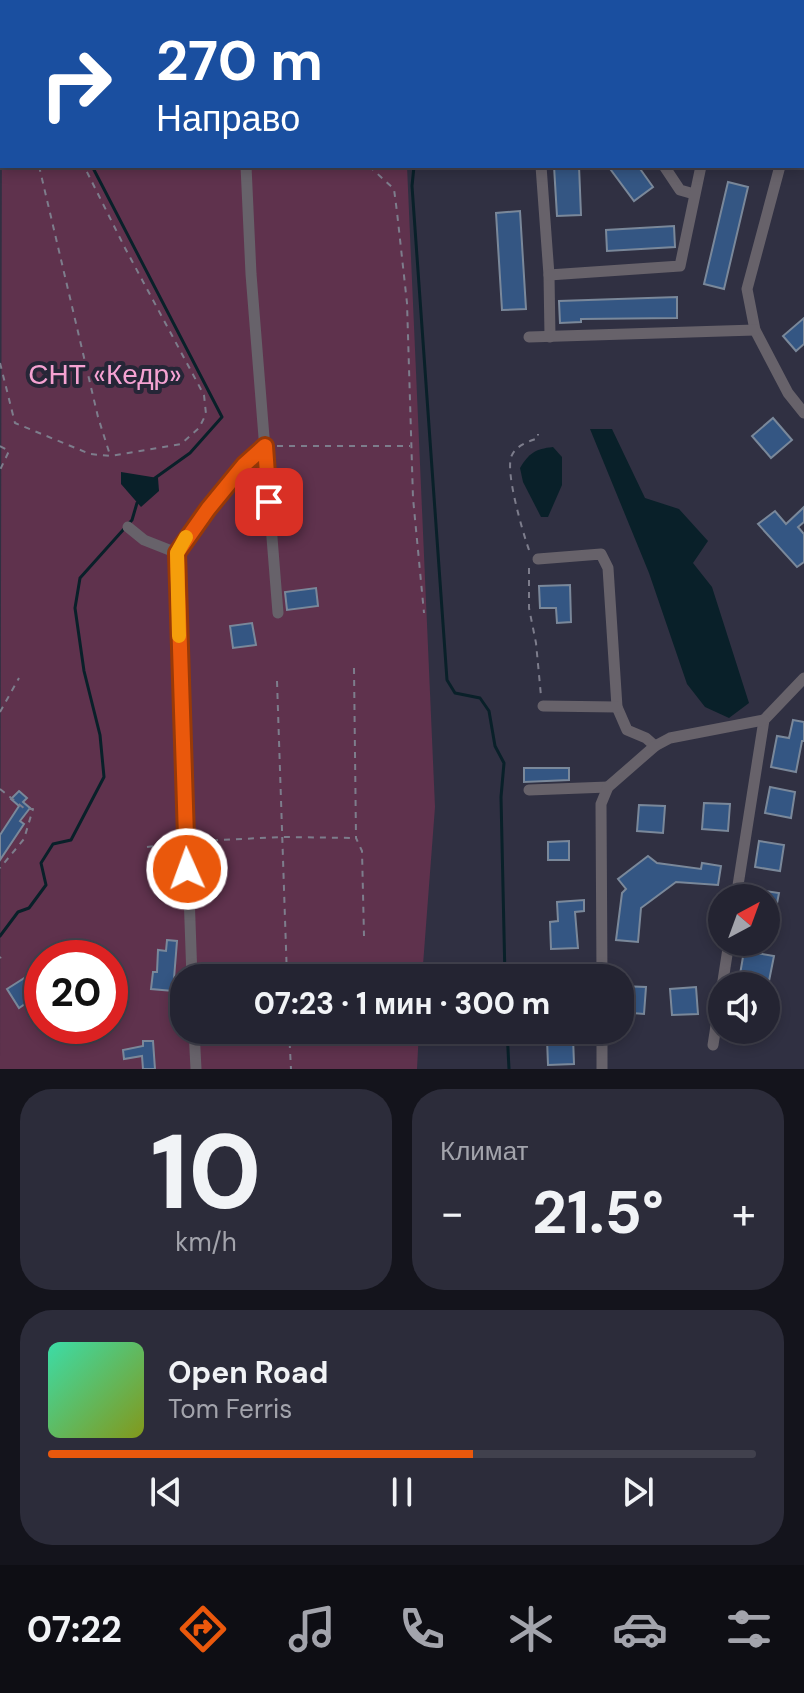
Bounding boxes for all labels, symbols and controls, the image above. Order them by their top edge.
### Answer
text: 270 m [156,24,323,97]
icon: right [24,32,128,136]
text: Направо [156,95,300,142]
park label: СНТ «Кедр» [28,356,182,393]
pin [235,468,303,536]
icon: arrive [247,480,291,524]
position arrow [145,827,229,911]
north arrow [708,884,780,956]
map controls [708,884,780,1044]
speed limit sign: 20 [24,940,128,1044]
button: sound [708,972,780,1044]
text: 07:23 · 1 мин · 300 m [254,984,550,1023]
text: 10 [150,1105,262,1240]
text: Климат [440,1134,529,1168]
text: 21.5° [532,1173,664,1252]
text: − [440,1184,464,1242]
text: + [732,1184,756,1242]
text: km/h [175,1225,237,1259]
text: Open Road [168,1353,328,1392]
text: Tom Ferris [168,1392,292,1426]
icon: previous [144,1470,188,1514]
icon: pause [380,1470,424,1514]
icon: next [616,1470,660,1514]
icon: directions [175,1601,231,1657]
icon: music [284,1601,340,1657]
icon: phone [394,1601,450,1657]
icon: climate [503,1601,559,1657]
icon: car [612,1601,668,1657]
icon: filters [721,1601,777,1657]
text: 07:22 [27,1606,122,1653]

